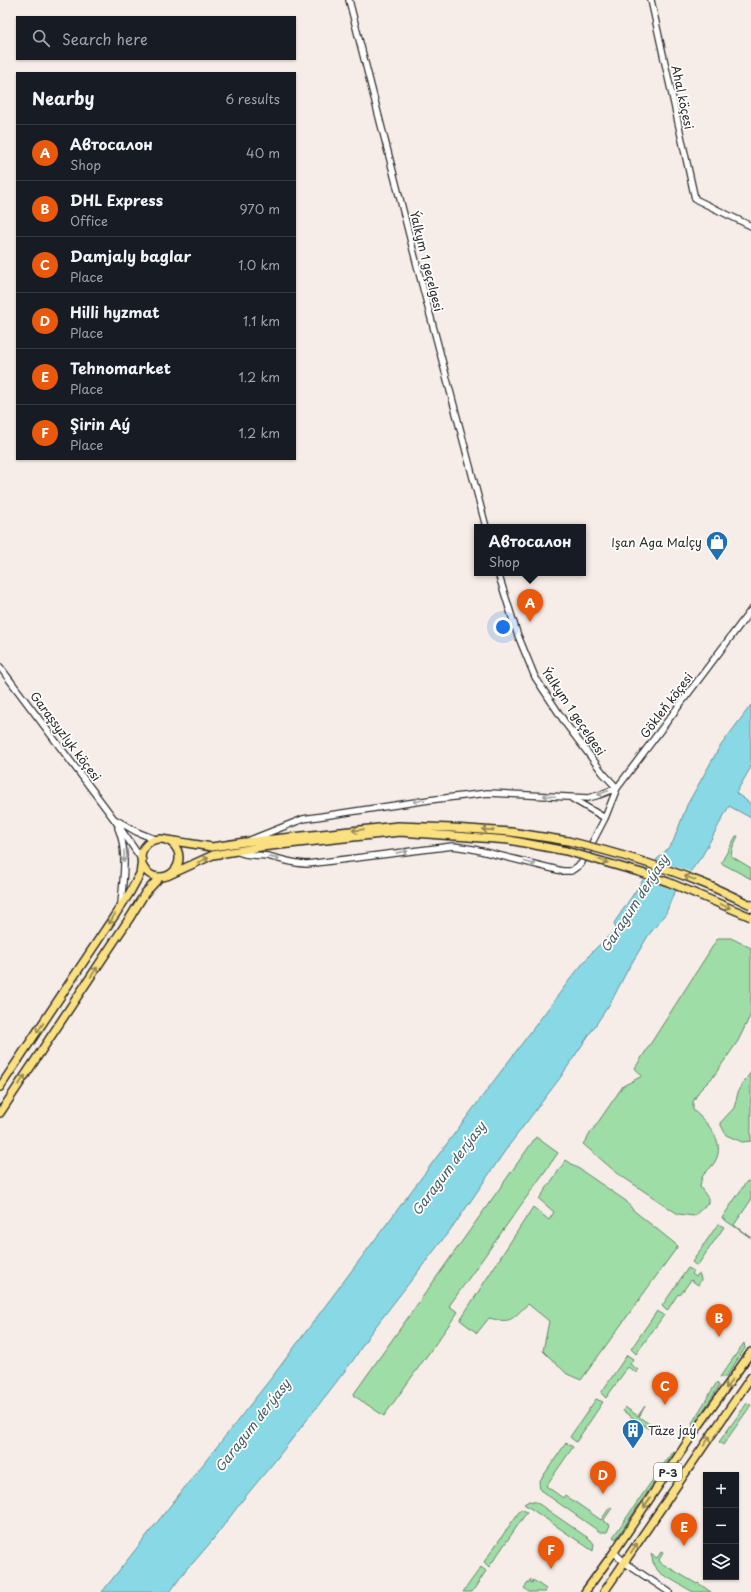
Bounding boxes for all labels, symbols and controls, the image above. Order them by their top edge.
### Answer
search box [16,16,296,60]
icon: search [30,27,52,49]
text: Search here [62,27,148,50]
street label: Ahal köçesi [667,63,699,131]
text: Nearby [32,85,94,111]
text: 6 results [225,89,280,108]
text: Автосалон [70,132,153,155]
text: A [40,143,50,162]
text: 40 m [246,143,280,162]
text: Shop [70,155,101,174]
text: DHL Express [70,188,163,211]
text: B [41,199,49,218]
text: 970 m [239,199,280,218]
street label: Ýalkym 1 geçelgesi [406,209,448,313]
text: Office [70,211,108,230]
text: Damjaly baglar [70,244,191,267]
text: C [40,255,50,274]
text: 1.0 km [239,255,280,274]
text: Place [70,267,103,286]
text: Hilli hyzmat [70,300,160,323]
text: D [40,311,50,330]
text: 1.1 km [243,311,280,330]
text: Place [70,323,103,342]
text: Tehnomarket [70,356,171,379]
text: E [41,367,49,386]
text: 1.2 km [239,367,280,386]
text: Place [70,379,103,398]
text: Şirin Aý [70,412,130,435]
text: F [41,423,49,442]
text: 1.2 km [239,423,280,442]
text: Place [70,435,103,454]
popup [474,524,586,576]
text: Автосалон [489,529,571,552]
shop icon: Işan Aga Malçy [704,529,730,562]
place label: Işan Aga Malçy [611,533,702,551]
text: Shop [489,552,520,571]
pin: A [517,589,543,622]
your location [493,617,513,637]
street label: Ýalkym 1 geçelgesi [538,663,610,759]
street label: Gökleň köçesi [635,668,697,742]
street label: Garaşsyzlyk köçesi [26,687,106,785]
one-way arrow [597,790,609,798]
one-way arrow [543,792,556,800]
one-way arrow [413,797,426,805]
one-way arrow [352,826,365,834]
one-way arrow [482,827,495,834]
one-way arrow [395,848,408,856]
one-way arrow [120,849,128,862]
water label: Garagum derýasy [595,849,674,956]
one-way arrow [267,855,280,862]
one-way arrow [197,856,209,863]
one-way arrow [596,858,609,865]
one-way arrow [523,860,536,867]
one-way arrow [684,873,696,881]
one-way arrow [718,903,730,910]
one-way arrow [108,913,116,924]
one-way arrow [90,966,98,978]
one-way arrow [36,1022,44,1033]
one-way arrow [18,1074,26,1086]
water label: Garagum derýasy [406,1116,491,1219]
pin: B [706,1304,732,1337]
pin: C [652,1372,678,1405]
water label: Garagum derýasy [210,1373,295,1475]
one-way arrow [725,1378,733,1389]
building icon: Täze jaý [620,1417,646,1450]
place label: Täze jaý [648,1421,696,1439]
one-way arrow [703,1435,711,1446]
pin: D [590,1461,616,1494]
road number: P-3 [654,1463,682,1481]
map controls [703,1472,739,1580]
button: + [703,1472,739,1508]
one-way arrow [643,1497,651,1508]
button: − [703,1508,739,1544]
pin: E [671,1513,697,1546]
pin: F [538,1536,564,1569]
one-way arrow [631,1542,639,1554]
button: layers [703,1544,739,1580]

